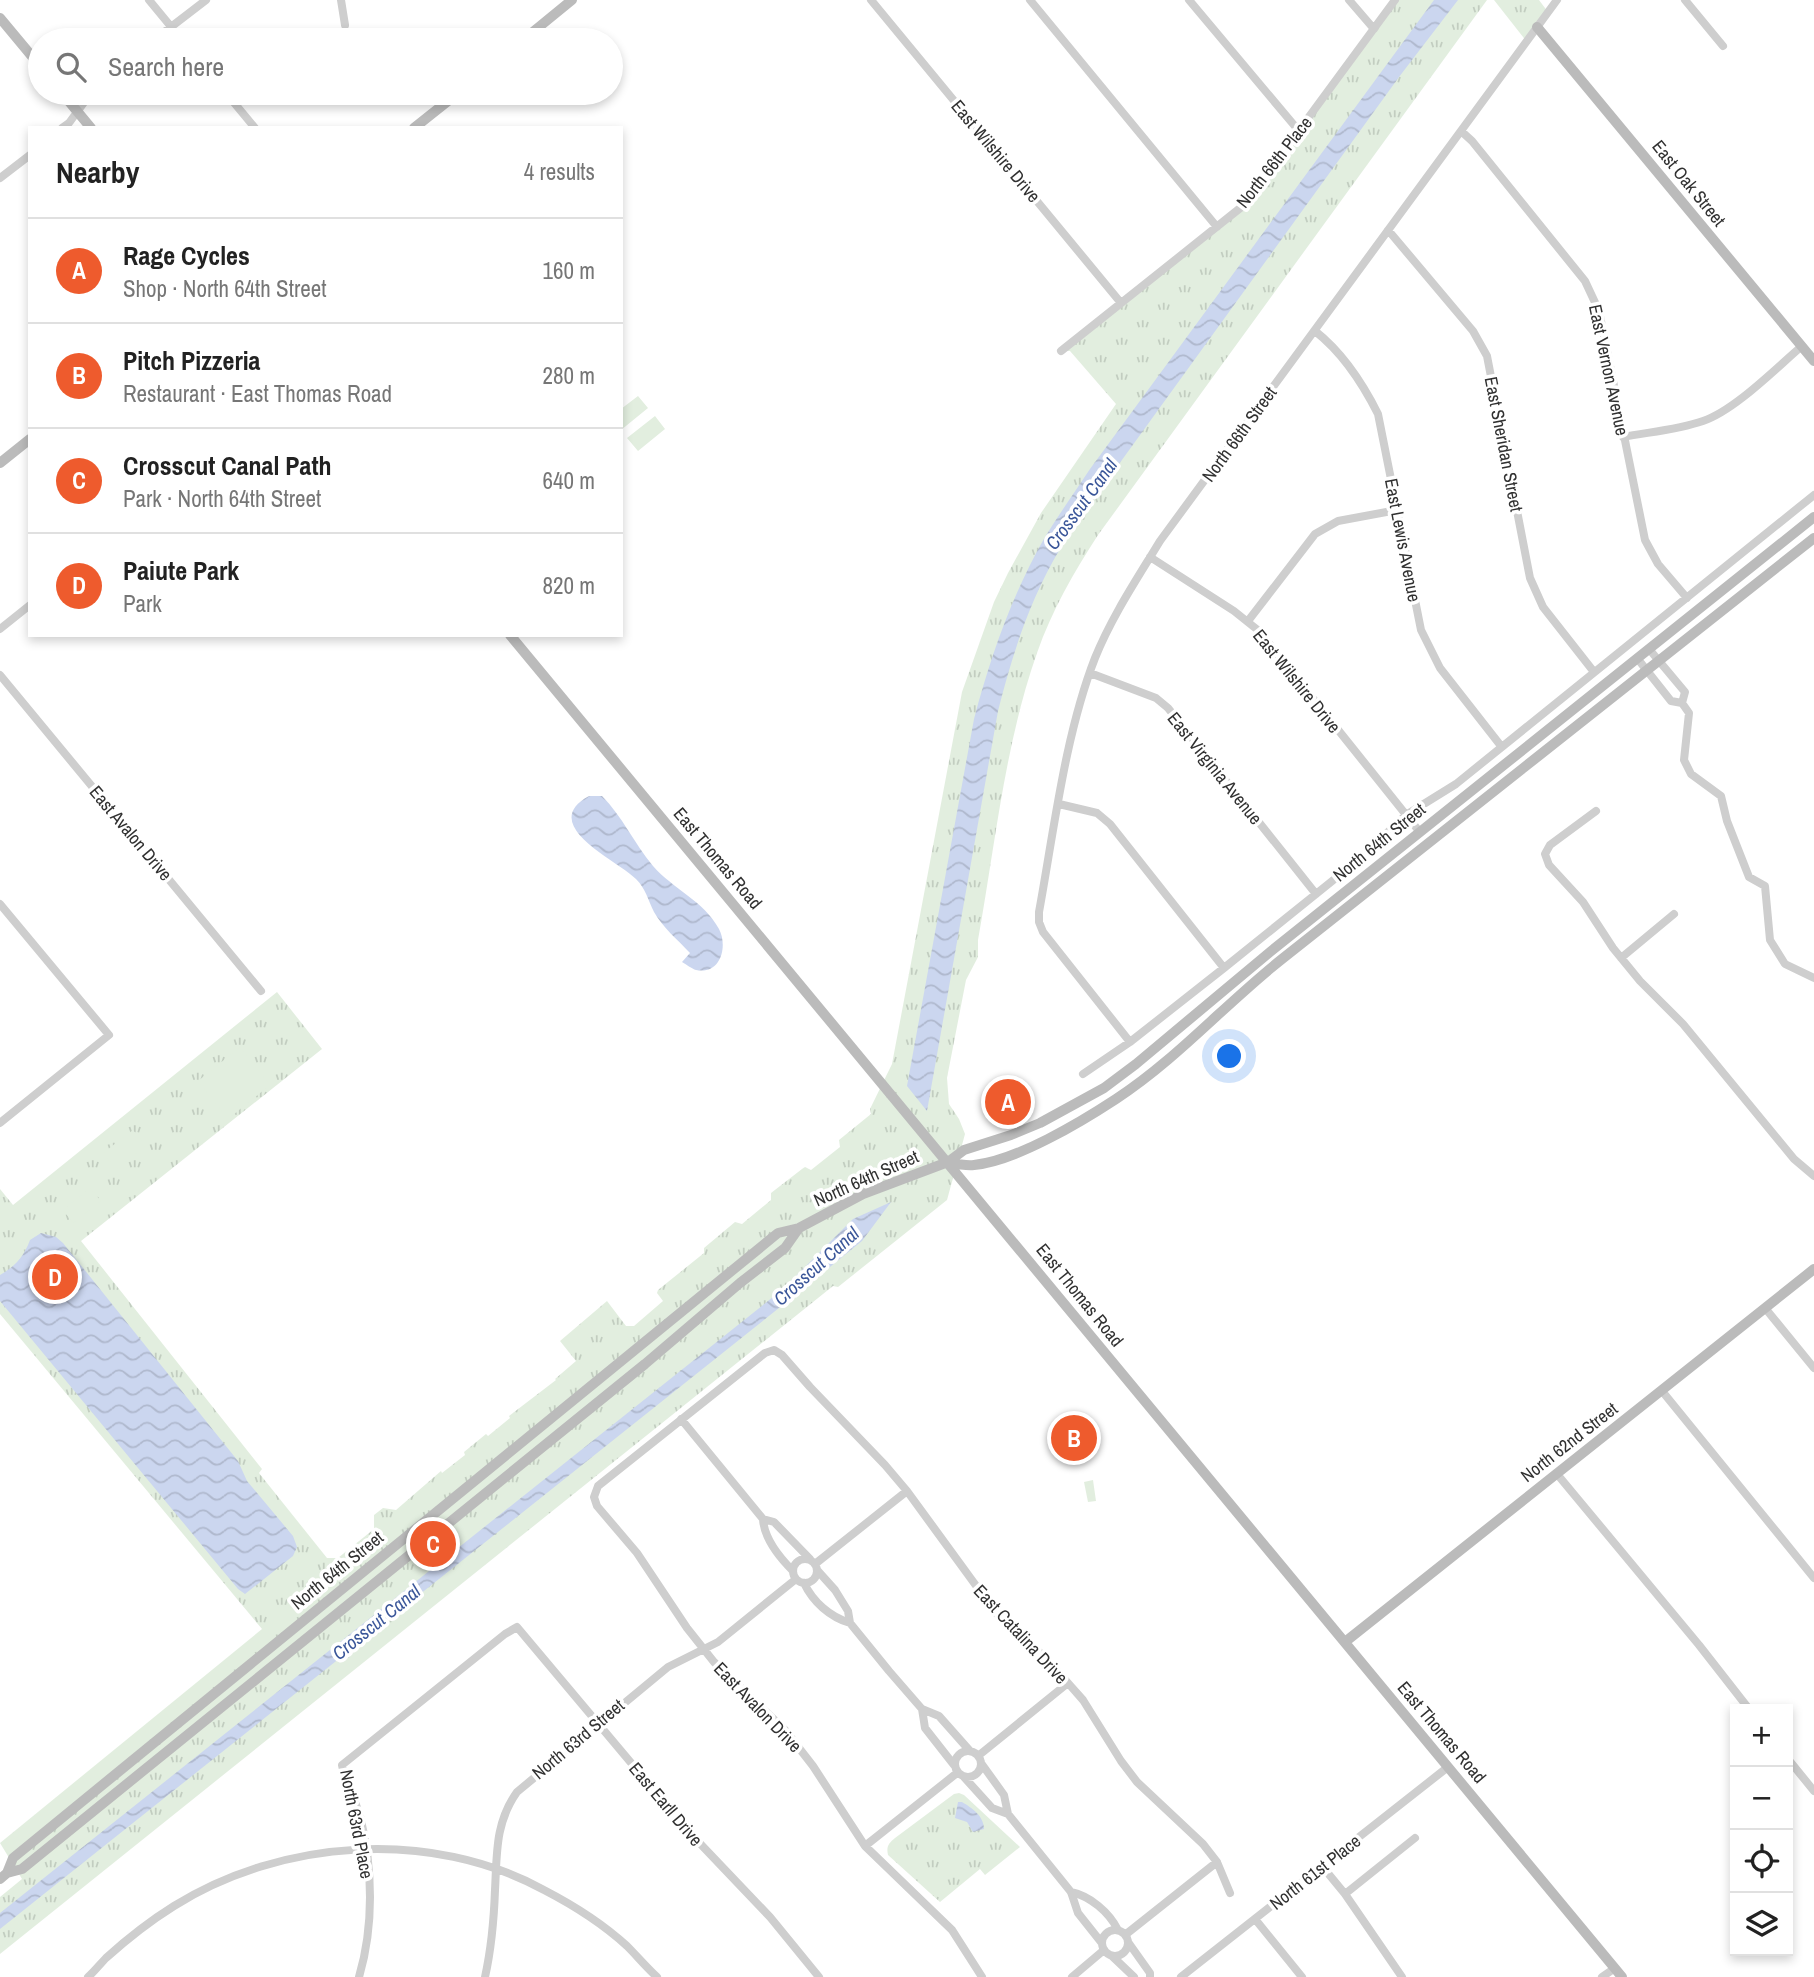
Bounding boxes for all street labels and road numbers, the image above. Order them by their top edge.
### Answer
street label: East Wilshire Drive [946,94,1046,208]
street label: North 66th Place [1230,111,1318,213]
street label: East Oak Street [1646,135,1732,231]
street label: East Vernon Avenue [1583,302,1635,438]
street label: East Sheridan Street [1479,374,1529,514]
street label: North 66th Street [1196,381,1282,487]
street label: East Lewis Avenue [1379,476,1427,604]
street label: East Wilshire Drive [1247,624,1347,738]
street label: East Virginia Avenue [1162,706,1268,830]
street label: East Avalon Drive [84,780,178,886]
street label: North 64th Street [1327,797,1431,887]
street label: East Thomas Road [668,802,768,914]
street label: North 64th Street [810,1144,922,1212]
street label: East Thomas Road [1031,1238,1129,1352]
street label: North 62nd Street [1515,1396,1623,1488]
street label: North 64th Street [285,1525,389,1615]
street label: East Catalina Drive [968,1579,1074,1689]
street label: East Avalon Drive [708,1656,808,1758]
street label: East Thomas Road [1392,1676,1492,1788]
street label: North 63rd Street [527,1693,629,1785]
street label: East Earll Drive [623,1757,709,1851]
street label: North 63rd Place [334,1767,380,1881]
street label: North 61st Place [1264,1829,1366,1915]

